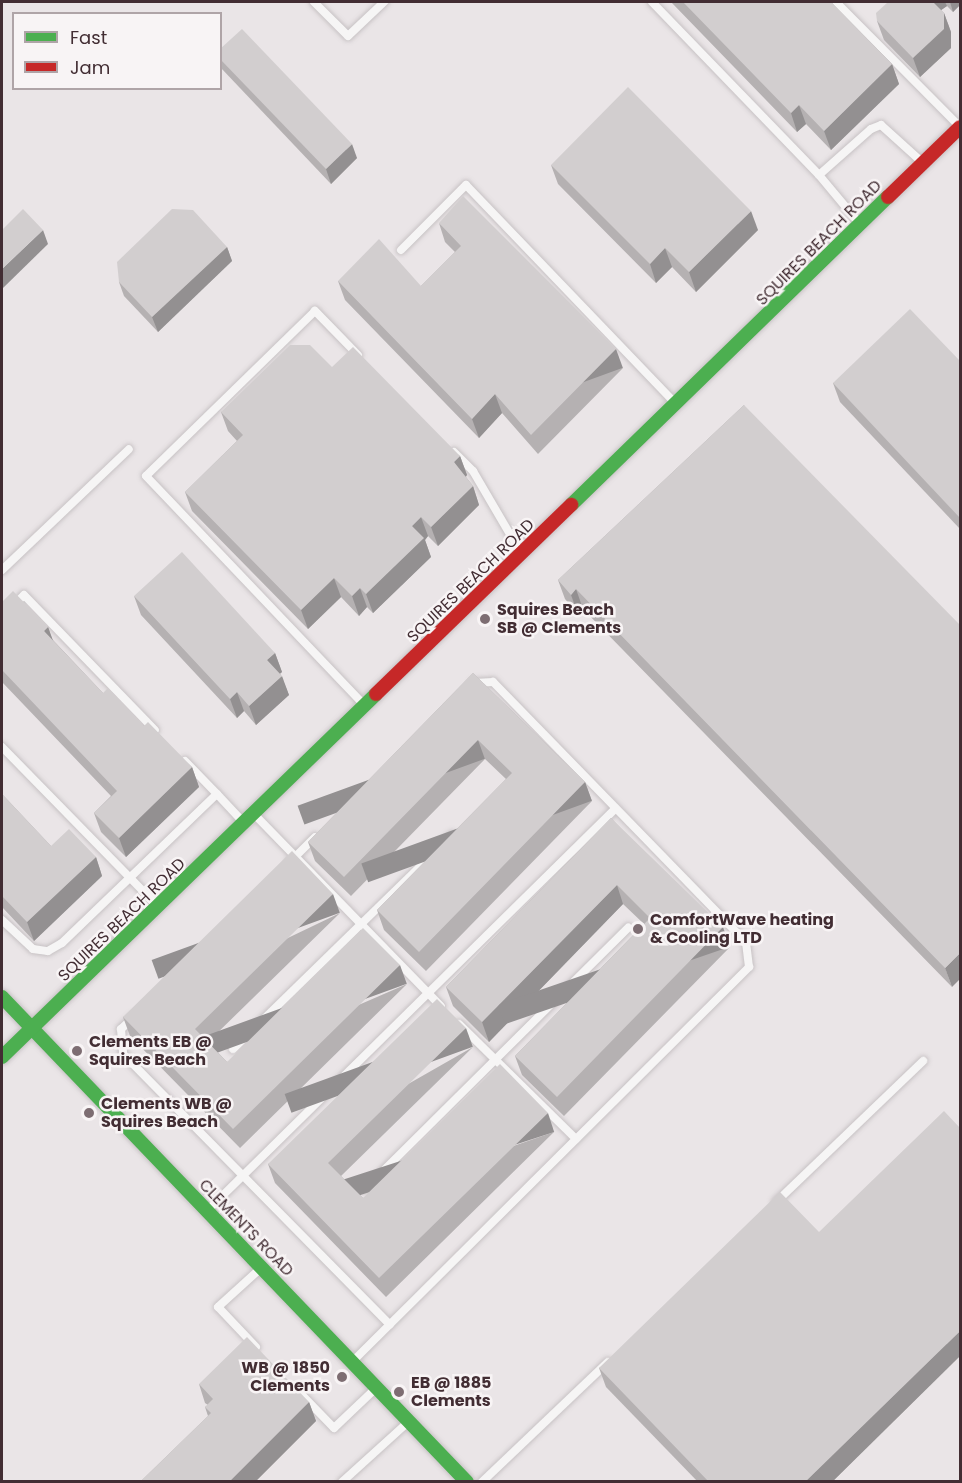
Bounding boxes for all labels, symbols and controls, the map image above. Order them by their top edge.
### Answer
legend [12,12,222,90]
text: Fast [70,25,107,50]
text: Jam [70,55,110,80]
street label: SQUIRES BEACH ROAD [752,176,886,310]
street label: SQUIRES BEACH ROAD [403,515,539,647]
place label: Squires Beach SB @ Clements [497,600,621,638]
marker: Squires Beach SB @ Clements [478,612,492,626]
street label: SQUIRES BEACH ROAD [54,854,190,986]
place label: ComfortWave heating & Cooling LTD [650,910,834,948]
marker: ComfortWave heating & Cooling LTD [631,922,645,936]
place label: Clements EB @ Squires Beach [89,1032,212,1070]
marker: Clements EB @ Squires Beach [70,1044,84,1058]
place label: Clements WB @ Squires Beach [101,1094,232,1132]
marker: Clements WB @ Squires Beach [82,1106,96,1120]
street label: CLEMENTS ROAD [195,1176,297,1280]
place label: WB @ 1850 Clements [241,1358,330,1396]
marker: WB @ 1850 Clements [335,1370,349,1384]
place label: EB @ 1885 Clements [411,1373,491,1411]
marker: EB @ 1885 Clements [392,1385,406,1399]

